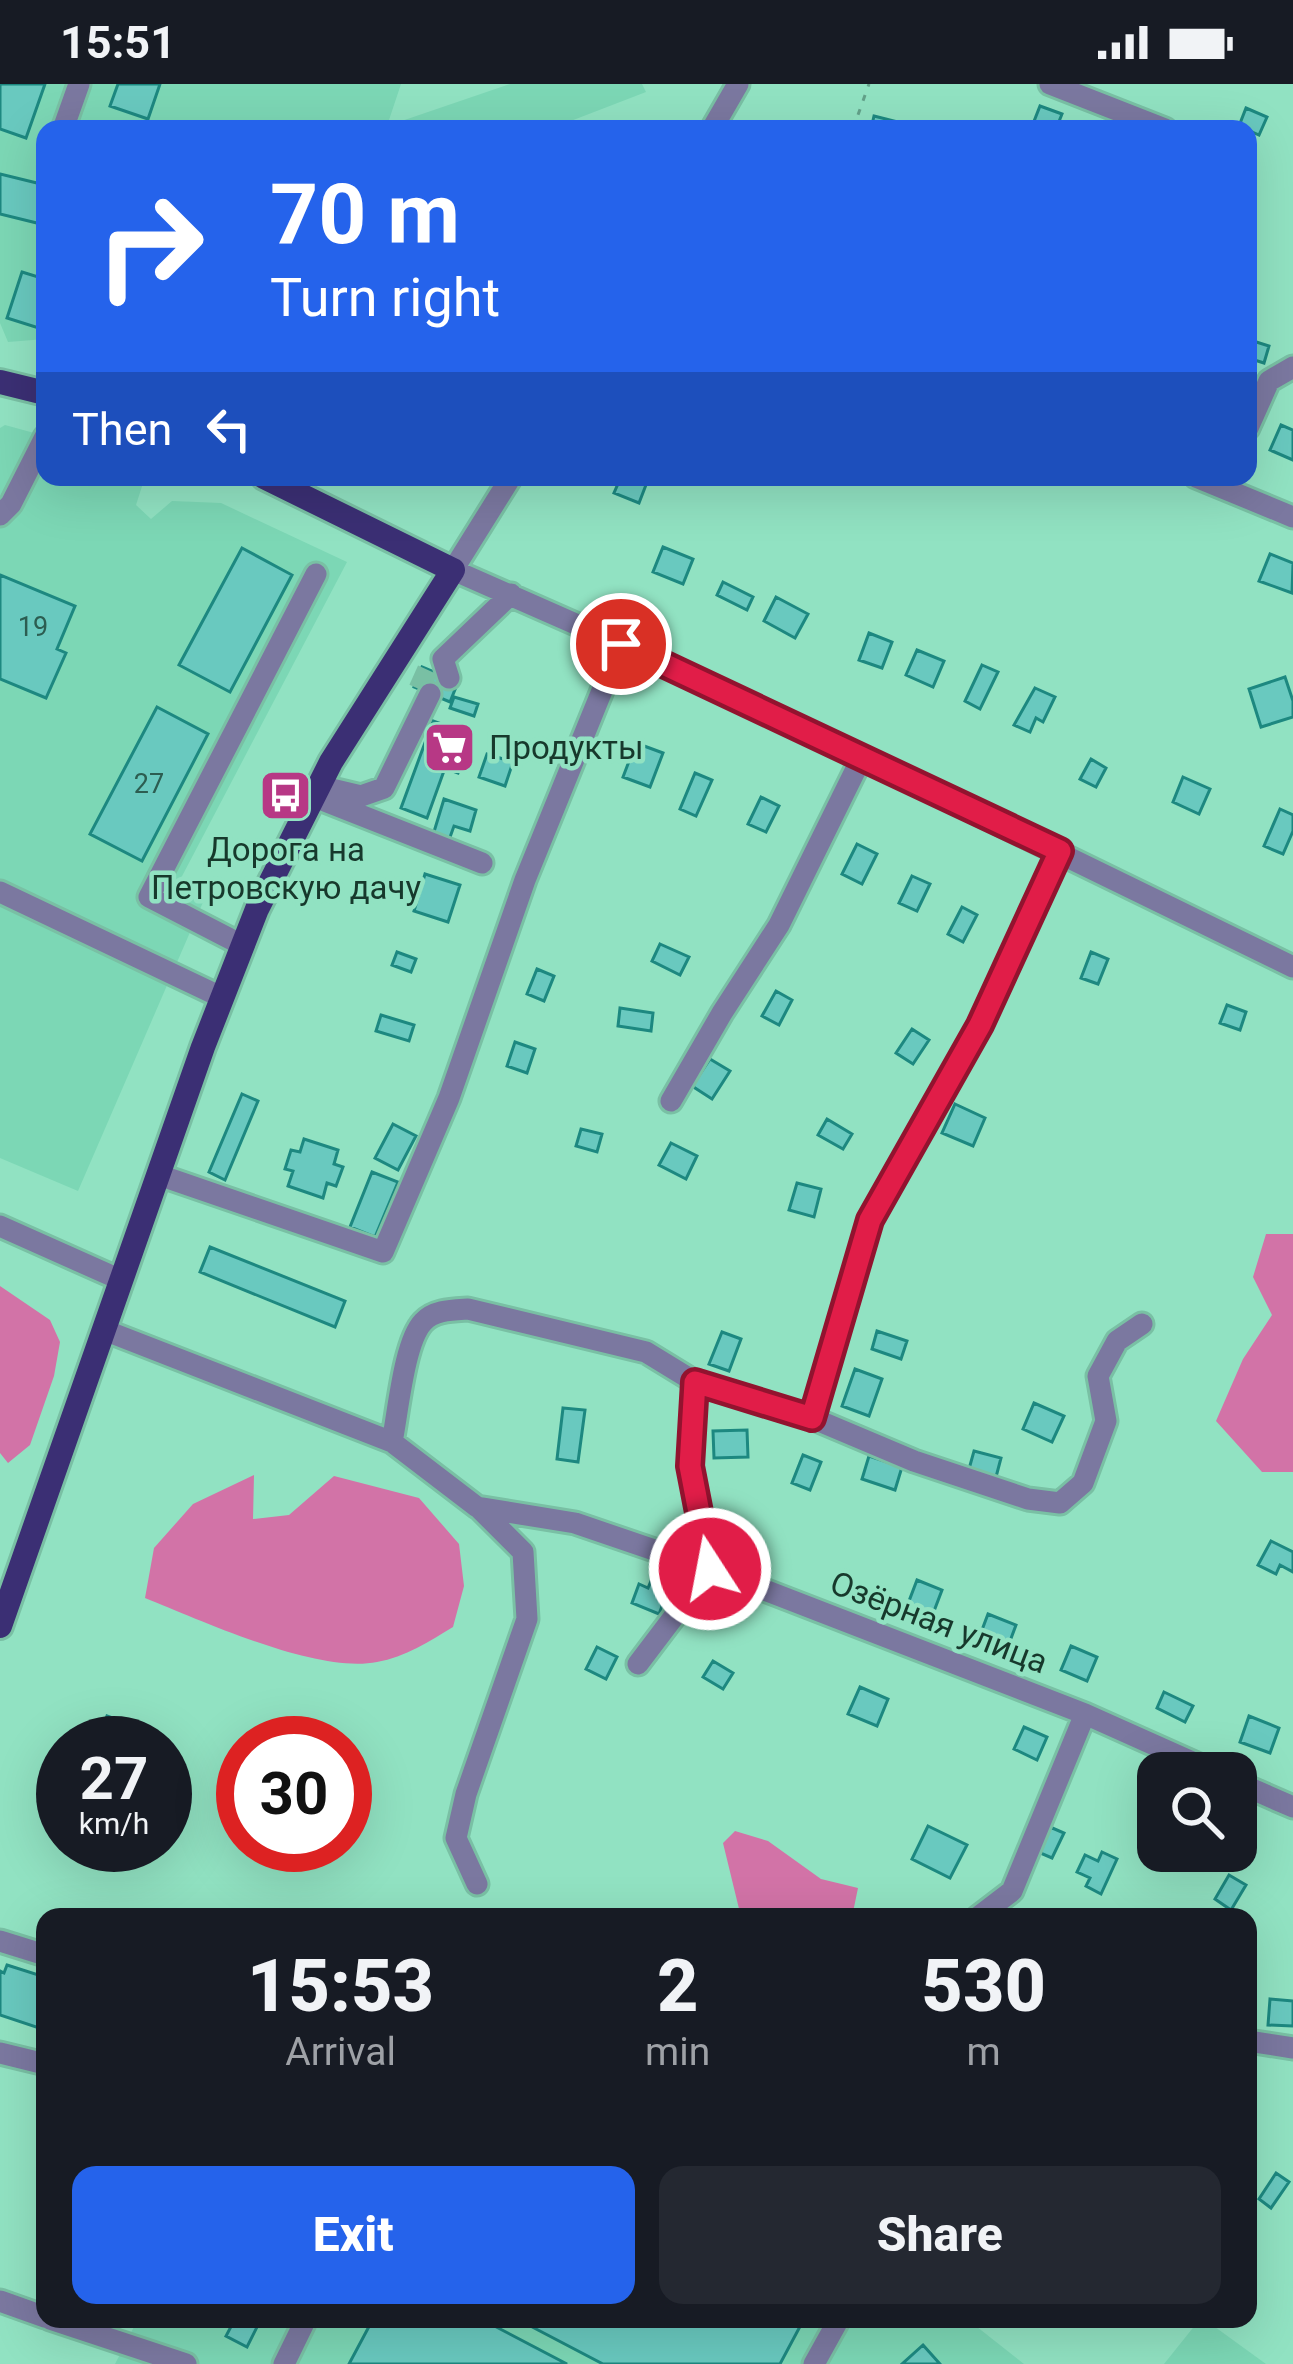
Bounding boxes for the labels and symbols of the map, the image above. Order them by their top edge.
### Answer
pin [570,593,672,695]
house number: 19 [18,611,48,643]
supermarket icon: Продукты [422,719,478,775]
place label: Продукты [489,728,644,767]
bus stop icon: Дорога на Петровскую дачу [258,767,314,823]
house number: 27 [134,768,164,800]
place label: Дорога на Петровскую дачу [151,830,421,907]
position arrow [647,1506,773,1632]
street label: Озёрная улица [825,1563,1053,1681]
speed limit sign: 30 [216,1716,372,1872]

